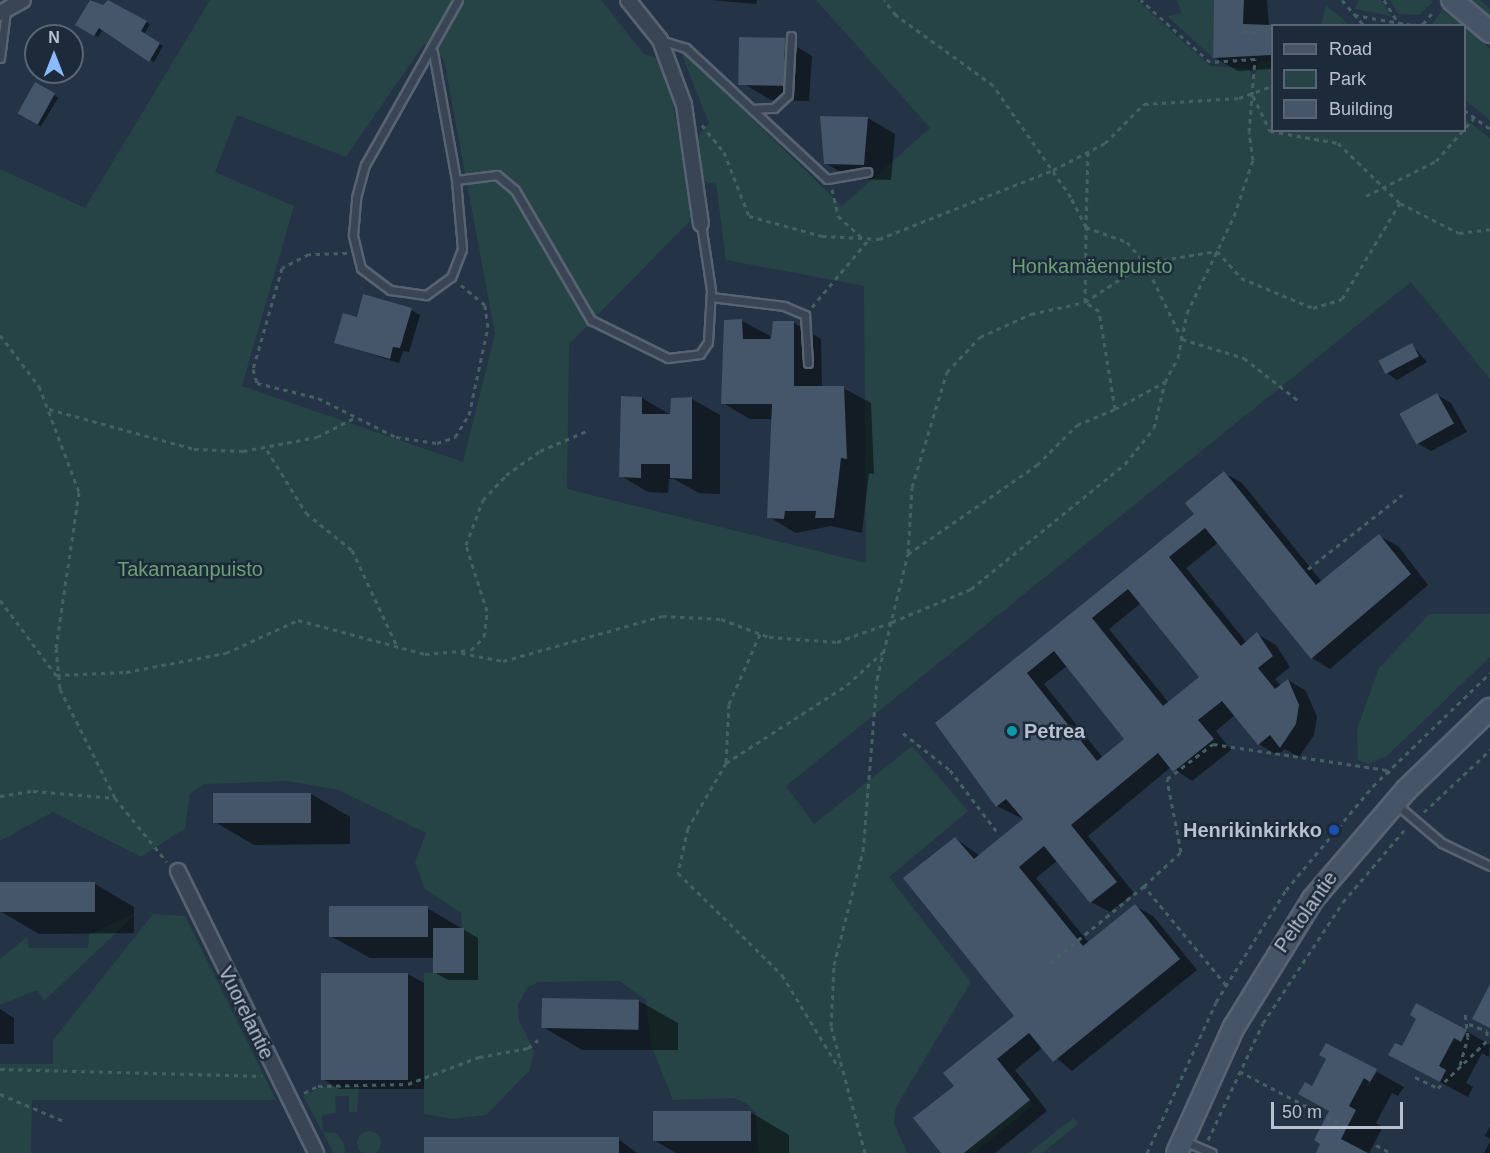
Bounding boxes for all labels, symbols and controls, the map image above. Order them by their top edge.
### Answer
north arrow [24,24,84,84]
legend [1271,24,1466,132]
text: N [48,29,60,46]
text: Road [1329,39,1372,59]
text: Park [1329,69,1366,89]
text: Building [1329,99,1393,119]
park label: Honkamäenpuisto [1011,254,1173,278]
park label: Takamaanpuisto [117,557,263,581]
place label: Petrea [1024,719,1085,743]
marker: Petrea [1005,724,1019,738]
place label: Henrikinkirkko [1183,818,1322,842]
marker: Henrikinkirkko [1327,823,1341,837]
street label: Peltolantie [1269,867,1343,957]
street label: Vuorelantie [213,963,279,1063]
scale bar [1274,1090,1406,1128]
text: 50 m [1282,1102,1322,1122]

